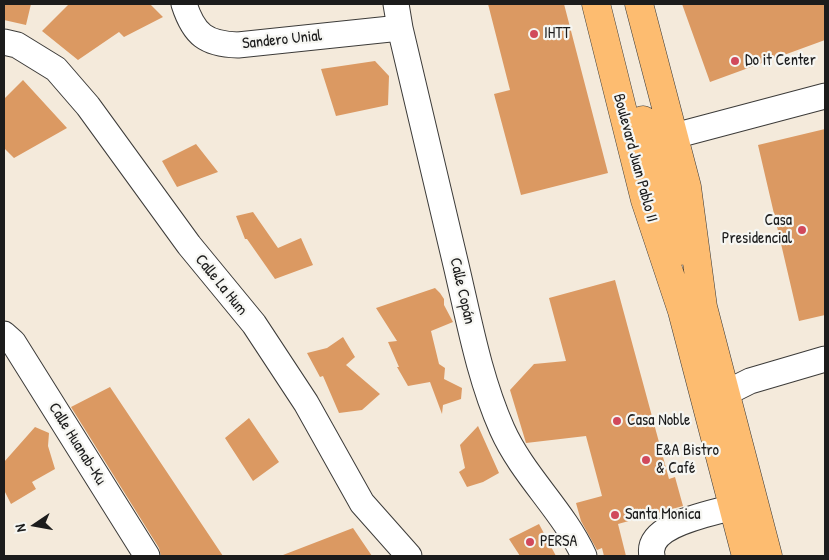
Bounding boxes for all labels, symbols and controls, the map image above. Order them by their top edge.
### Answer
place label: IHTT [544,24,570,44]
street label: Sandero Unial [241,26,323,54]
marker: IHTT [528,28,540,40]
place label: Do it Center [745,51,816,71]
marker: Do it Center [729,55,741,67]
street label: Boulevard Juan Pablo II [609,92,661,224]
place label: Casa Presidencial [722,211,792,249]
marker: Casa Presidencial [796,224,808,236]
street label: Calle La Hum [191,251,251,319]
street label: Calle Copán [445,256,479,326]
street label: Calle Huanab-Ku [44,399,110,489]
place label: Casa Noble [627,411,690,431]
marker: Casa Noble [611,415,623,427]
place label: E&A Bistro & Café [656,441,719,479]
marker: E&A Bistro & Café [640,454,652,466]
north arrow [10,500,60,550]
place label: Santa Monica [625,505,701,525]
marker: Santa Monica [609,509,621,521]
text: N [10,523,30,534]
place label: PERSA [540,532,577,552]
marker: PERSA [524,536,536,548]

